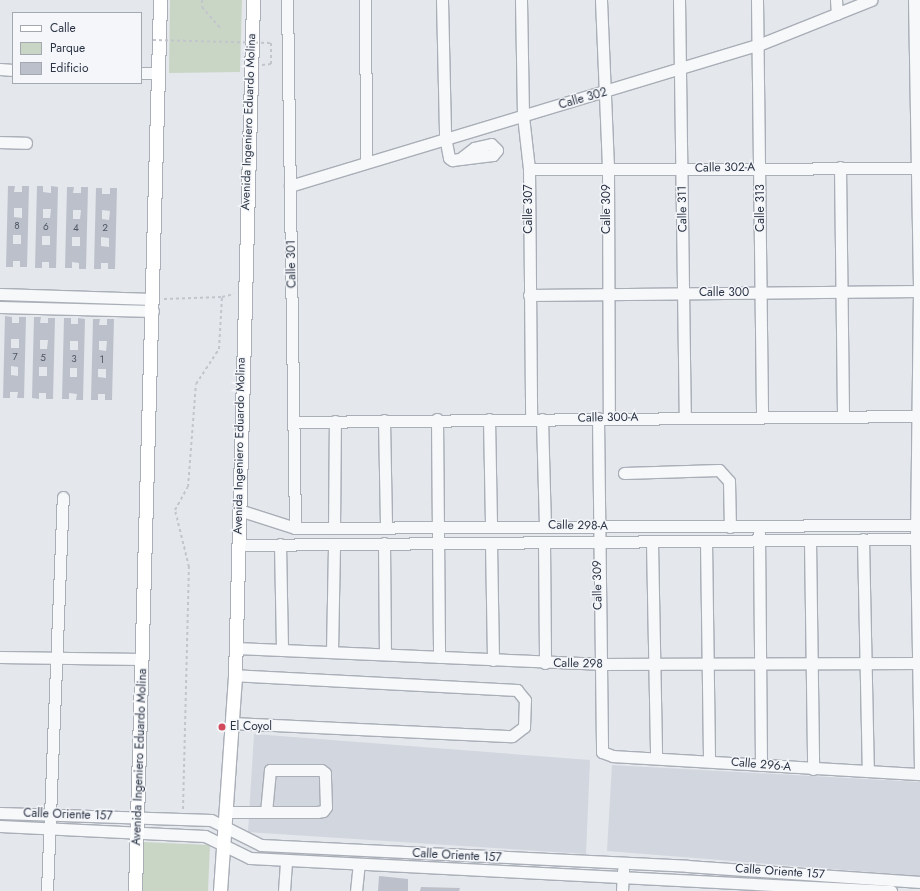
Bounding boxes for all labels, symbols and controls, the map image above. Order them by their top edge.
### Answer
legend [12,12,142,84]
text: Calle [50,19,76,37]
street label: Avenida Ingeniero Eduardo Molina [239,33,259,211]
text: Parque [50,39,85,57]
text: Edificio [50,59,89,77]
street label: Calle 302 [557,85,609,113]
street label: Calle 302-A [695,160,755,176]
street label: Calle 307 [522,184,536,234]
street label: Calle 309 [600,184,614,234]
street label: Calle 313 [754,184,768,232]
street label: Calle 311 [675,186,691,232]
house number: 8 [14,220,20,232]
house number: 6 [43,221,49,233]
house number: 4 [73,222,79,234]
house number: 2 [102,222,108,234]
street label: Calle 301 [284,240,300,288]
street label: Calle 300 [699,286,749,300]
house number: 7 [12,351,18,363]
house number: 5 [40,352,46,364]
house number: 3 [71,353,77,365]
house number: 1 [100,354,104,366]
street label: Avenida Ingeniero Eduardo Molina [231,357,249,535]
street label: Calle 300-A [578,410,638,426]
street label: Calle 298-A [548,518,608,534]
street label: Calle 309 [590,560,606,610]
street label: Calle 298 [553,656,603,672]
street label: Avenida Ingeniero Eduardo Molina [130,668,150,846]
place label: El Coyol [230,720,272,734]
marker: El Coyol [217,722,227,732]
street label: Calle 296-A [730,755,792,775]
street label: Calle Oriente 157 [23,806,113,824]
street label: Calle Oriente 157 [412,846,502,866]
street label: Calle Oriente 157 [735,862,825,882]

